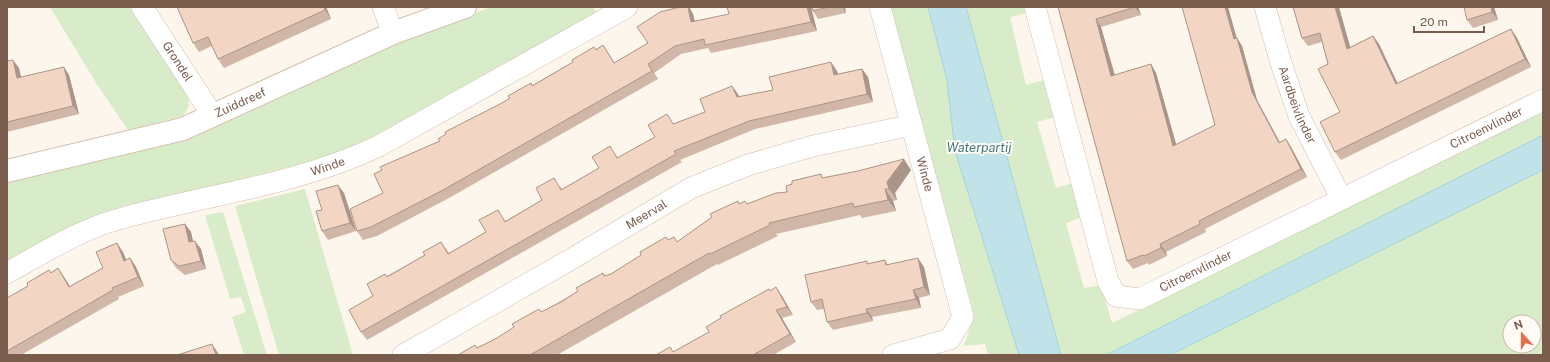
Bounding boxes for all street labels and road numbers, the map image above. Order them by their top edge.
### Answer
street label: Grondel [159,39,196,84]
street label: Aardbeivlinder [1276,64,1319,146]
street label: Zuiddreef [213,85,268,121]
street label: Citroenvlinder [1448,104,1525,152]
street label: Winde [309,154,347,179]
street label: Winde [913,155,936,193]
street label: Meerval [623,197,670,232]
street label: Citroenvlinder [1157,247,1235,295]

